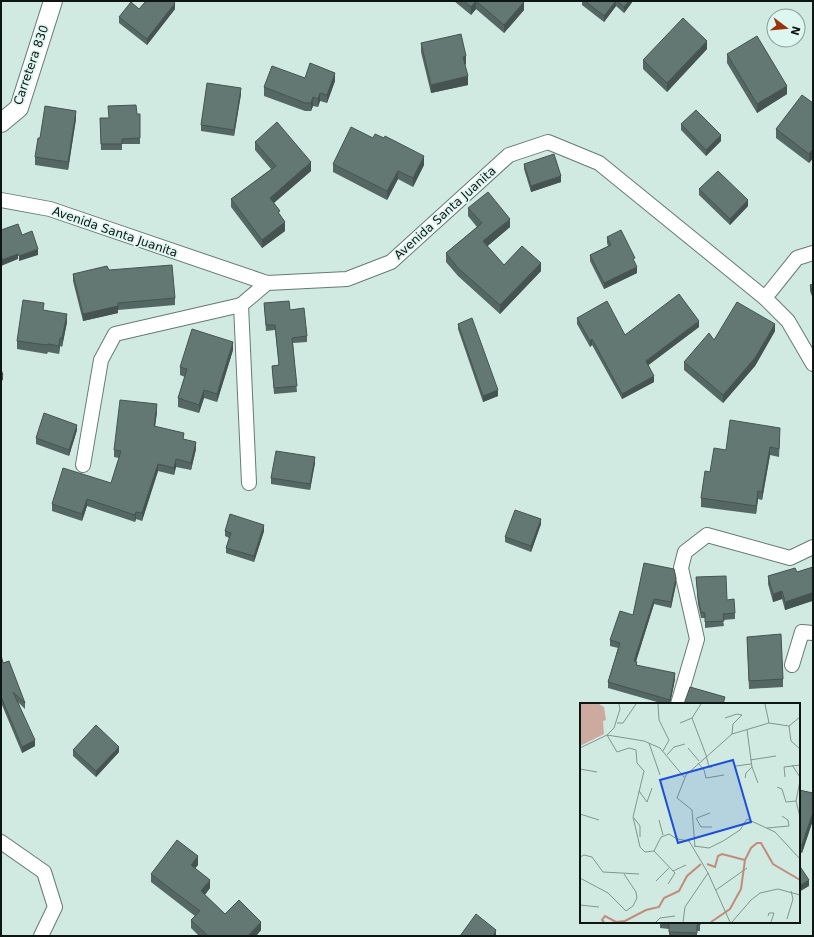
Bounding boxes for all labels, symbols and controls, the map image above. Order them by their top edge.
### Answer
north arrow [766,8,806,48]
street label: Carretera 830 [11,23,51,107]
text: N [788,24,803,37]
street label: Avenida Santa Juanita [391,164,499,262]
street label: Avenida Santa Juanita [50,204,180,260]
inset map [580,703,800,923]

